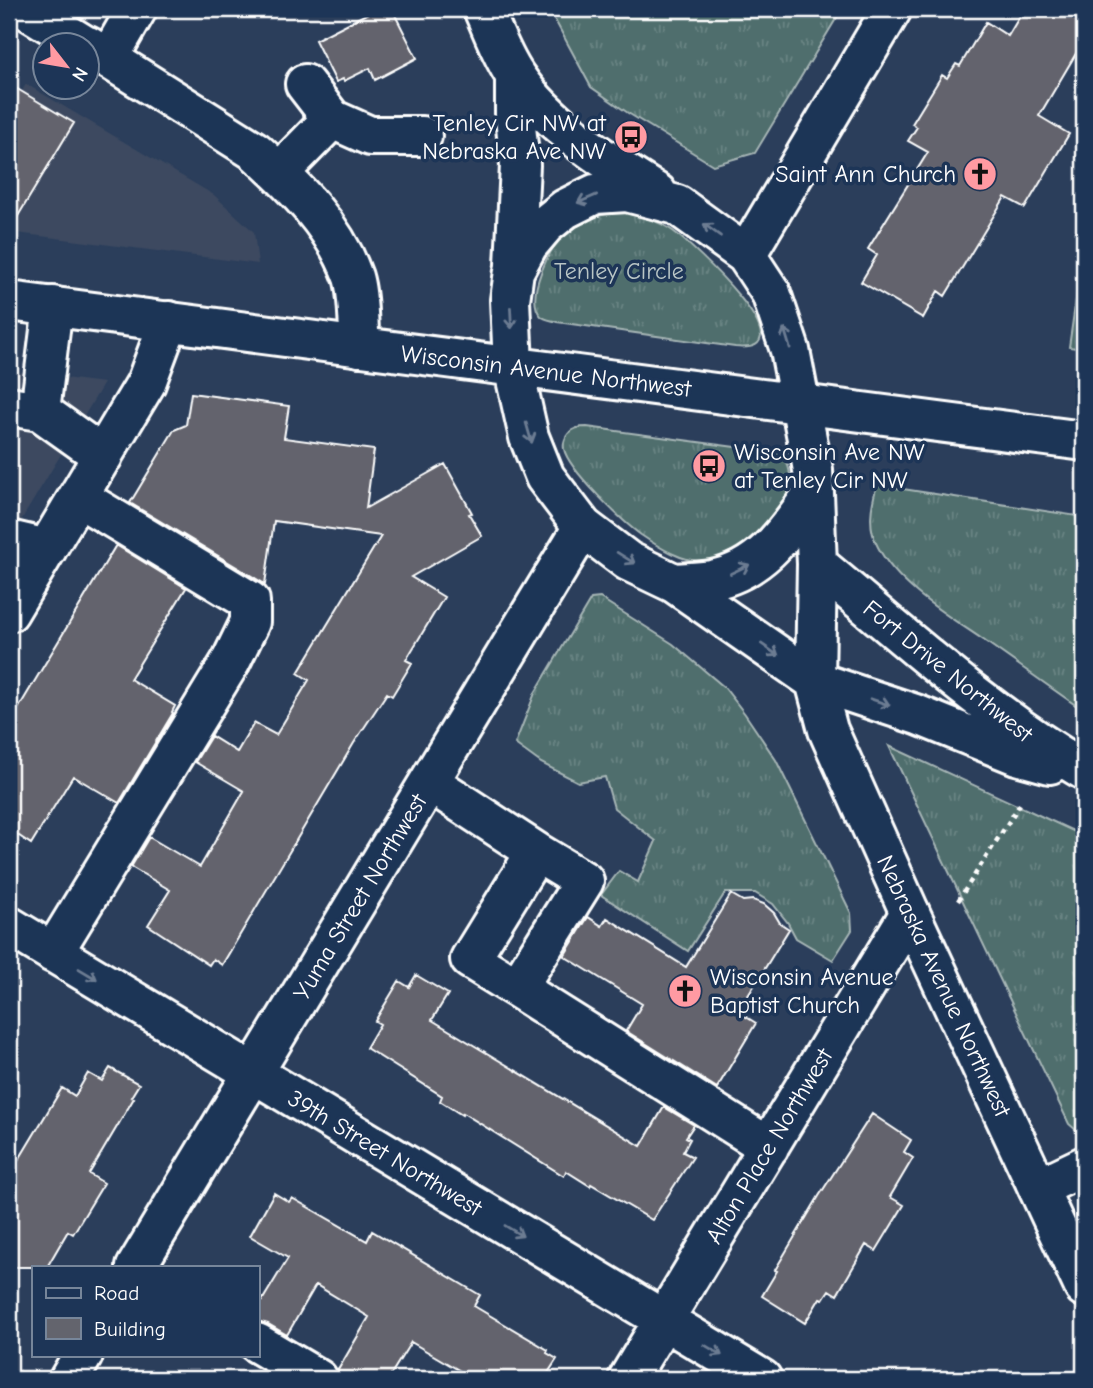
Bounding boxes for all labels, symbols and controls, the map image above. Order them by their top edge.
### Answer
north arrow [32,32,102,102]
text: N [67,63,92,85]
place label: Tenley Cir NW at Nebraska Ave NW [422,109,607,165]
bus stop icon: Tenley Cir NW at Nebraska Ave NW [612,118,650,156]
church icon: Saint Ann Church [961,155,999,193]
place label: Saint Ann Church [775,160,956,188]
one-way arrow [577,193,598,206]
one-way arrow [703,223,722,237]
park label: Tenley Circle [554,257,684,285]
one-way arrow [505,307,518,329]
one-way arrow [779,327,792,349]
street label: Wisconsin Avenue Northwest [399,339,694,403]
one-way arrow [523,421,536,444]
place label: Wisconsin Ave NW at Tenley Cir NW [734,438,925,494]
bus stop icon: Wisconsin Ave NW at Tenley Cir NW [690,447,728,485]
one-way arrow [616,552,636,566]
one-way arrow [729,562,750,575]
street label: Fort Drive Northwest [858,594,1039,749]
one-way arrow [760,643,779,657]
one-way arrow [868,697,890,709]
street label: Yuma Street Northwest [287,788,433,1005]
street label: Nebraska Avenue Northwest [871,851,1017,1122]
place label: Wisconsin Avenue Baptist Church [710,963,894,1019]
one-way arrow [78,968,98,982]
church icon: Wisconsin Avenue Baptist Church [666,972,704,1010]
street label: Alton Place Northwest [700,1042,839,1249]
street label: 39th Street Northwest [283,1084,488,1223]
one-way arrow [503,1224,523,1238]
legend [32,1266,259,1356]
text: Road [94,1281,139,1305]
text: Building [94,1317,166,1341]
one-way arrow [702,1343,722,1357]

